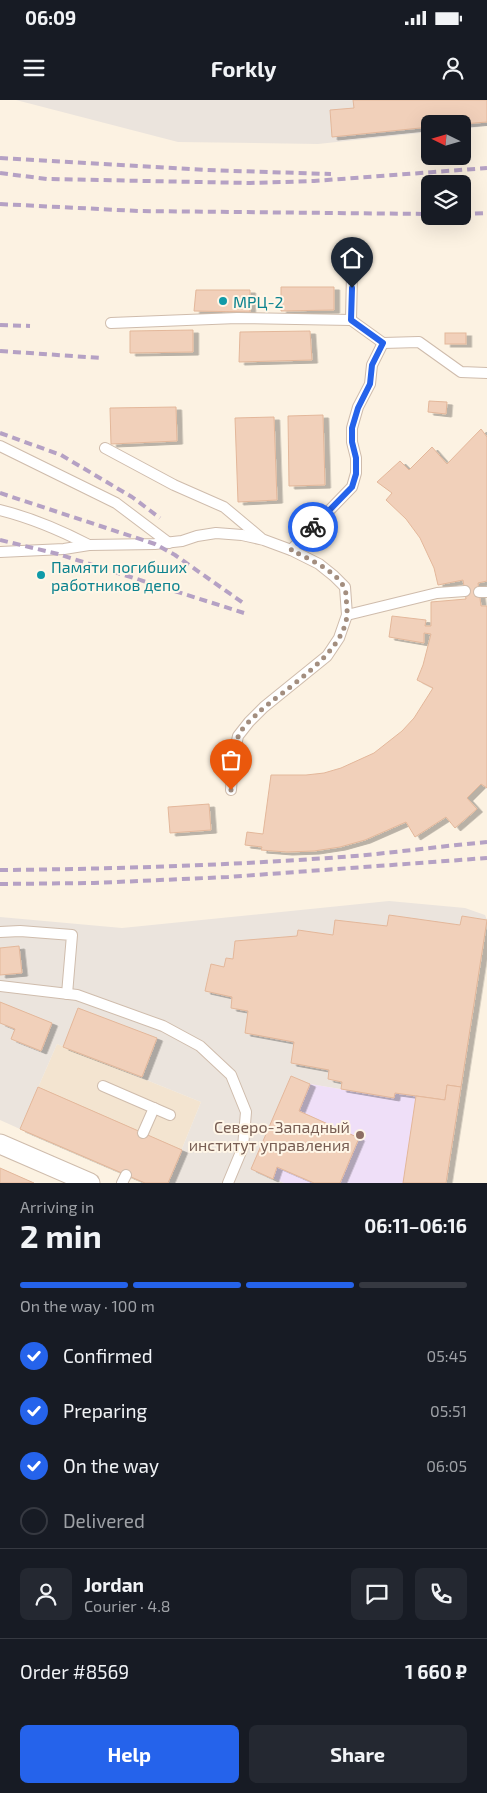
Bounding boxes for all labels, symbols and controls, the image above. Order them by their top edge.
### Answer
text: 06:09 [25,6,76,29]
icon: menu [20,54,48,82]
icon: person [439,54,467,82]
text: Forkly [211,55,276,81]
north arrow [421,115,471,165]
map controls [421,115,471,225]
button: layers [421,175,471,225]
pin [331,237,373,288]
icon: home [338,244,366,272]
place label: МРЦ-2 [233,292,284,311]
marker: МРЦ-2 [217,295,229,307]
courier [288,502,338,552]
icon: bike [299,513,327,541]
place label: Памяти погибших работников депо [51,557,188,594]
marker: Памяти погибших работников депо [35,569,47,581]
pin [210,739,252,790]
icon: bag [217,746,245,774]
place label: Северо-Западный институт управления [189,1117,350,1155]
marker: Северо-Западный институт управления [354,1129,366,1141]
text: Arriving in [20,1197,94,1216]
text: 06:11–06:16 [364,1214,467,1237]
text: 2 min [20,1216,102,1254]
text: On the way · 100 m [20,1296,155,1315]
icon: check [20,1342,48,1370]
text: Confirmed [63,1344,153,1367]
text: 05:45 [427,1346,467,1365]
icon: check [20,1397,48,1425]
text: Preparing [63,1399,147,1422]
text: 05:51 [430,1401,467,1420]
icon: check [20,1452,48,1480]
text: On the way [63,1454,159,1477]
text: 06:05 [426,1456,467,1475]
text: Delivered [63,1509,145,1532]
button: person [20,1568,72,1620]
button: chat [351,1568,403,1620]
button: phone [415,1568,467,1620]
text: Jordan [84,1573,144,1596]
text: Courier · 4.8 [84,1596,171,1615]
text: Order #8569 [20,1660,129,1683]
text: 1 660 ₽ [405,1660,467,1683]
button: Help [20,1725,239,1783]
button: Share [249,1725,467,1783]

